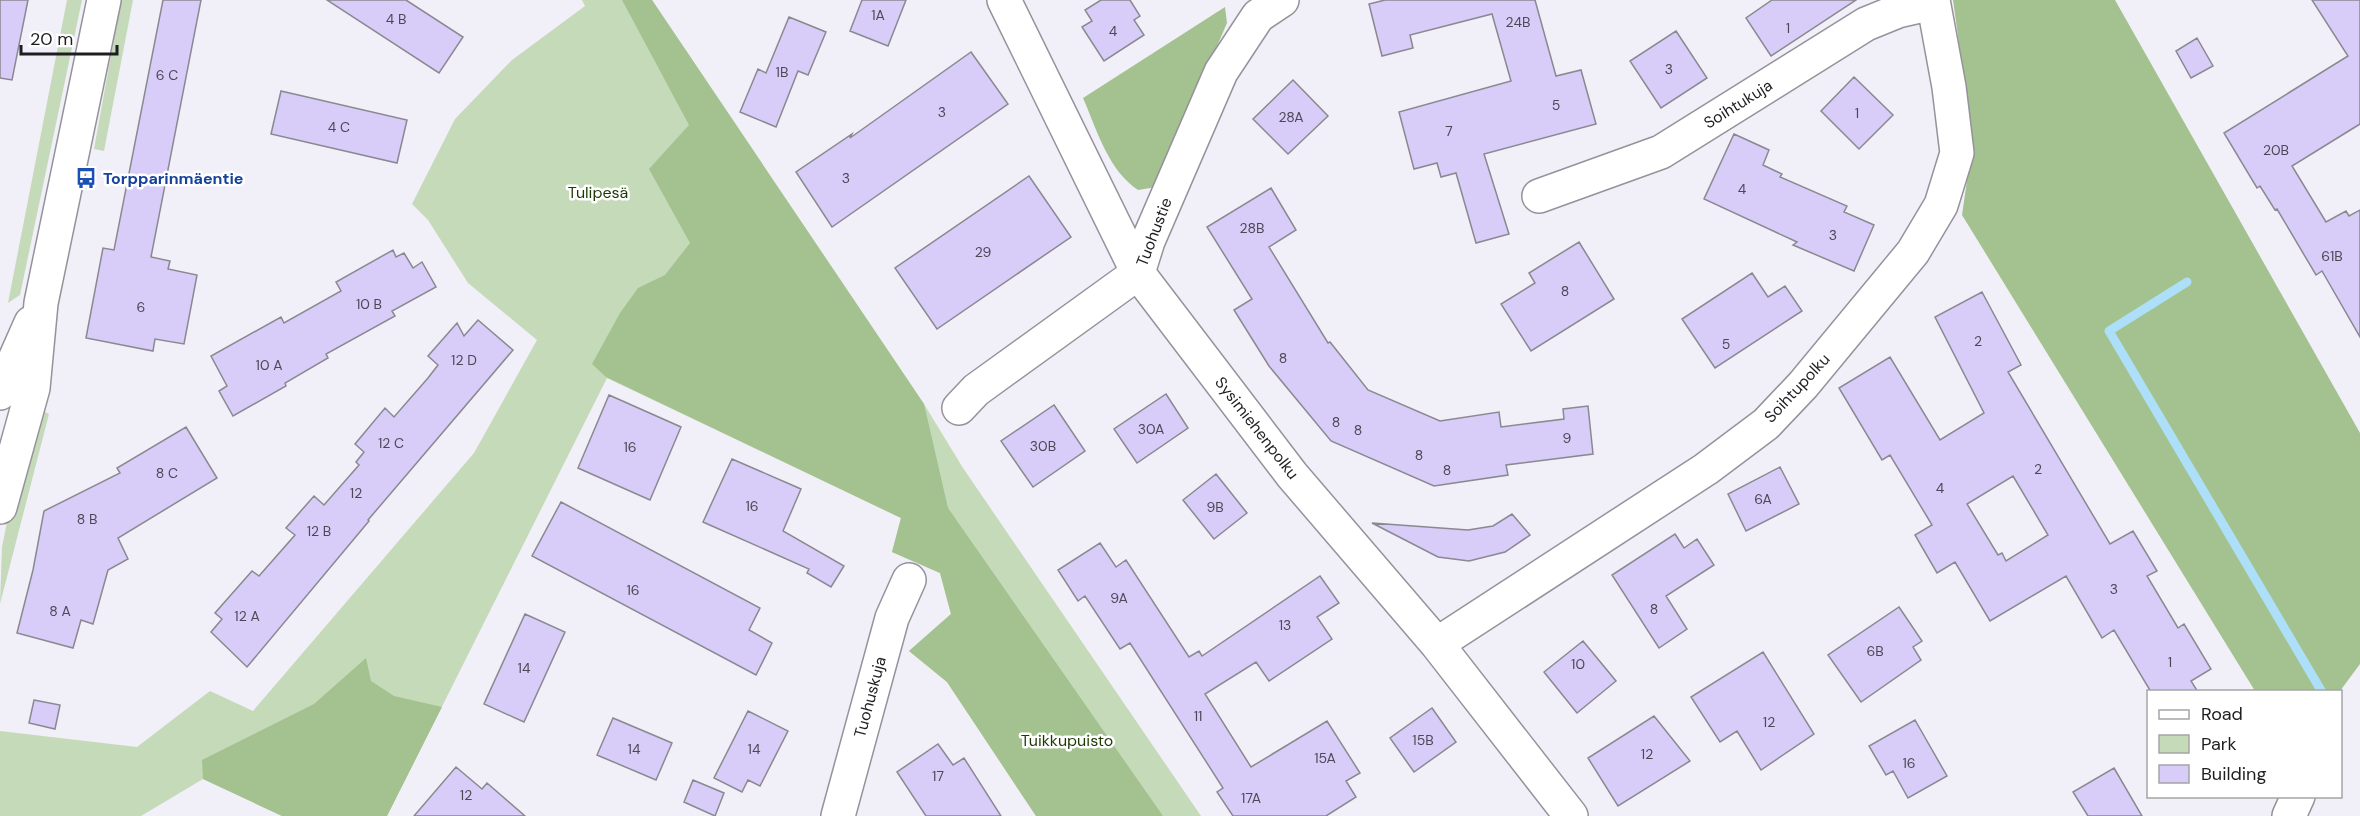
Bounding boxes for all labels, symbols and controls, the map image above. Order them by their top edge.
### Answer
house number: 1A [871,6,885,24]
house number: 4 B [386,10,406,28]
house number: 24B [1506,13,1530,31]
scale bar [21,18,117,56]
house number: 1 [1786,19,1790,37]
house number: 4 [1109,22,1118,40]
text: 20 m [30,27,73,51]
house number: 3 [1665,60,1673,78]
house number: 1B [776,63,788,81]
house number: 6 C [156,66,178,84]
street label: Soihtukuja [1700,75,1776,133]
house number: 5 [1552,96,1560,114]
house number: 3 [938,103,946,121]
house number: 1 [1855,104,1859,122]
house number: 28A [1278,108,1304,126]
house number: 4 C [328,118,350,136]
house number: 7 [1445,122,1453,140]
house number: 20B [2263,141,2289,159]
bus stop icon: Torpparinmäentie [74,166,98,190]
place label: Torpparinmäentie [103,168,243,189]
house number: 3 [842,169,850,187]
house number: 4 [1738,180,1747,198]
park label: Tulipesä [568,182,628,203]
street label: Tuohustie [1131,195,1177,269]
house number: 28B [1240,219,1264,237]
house number: 3 [1829,226,1837,244]
house number: 29 [975,243,992,261]
house number: 61B [2321,247,2343,265]
house number: 8 [1561,282,1569,300]
house number: 10 B [356,295,382,313]
house number: 6 [137,298,145,316]
house number: 2 [1974,332,1982,350]
house number: 5 [1722,335,1730,353]
house number: 8 [1279,349,1287,367]
street label: Soihtupolku [1759,349,1835,427]
house number: 12 D [451,351,477,369]
house number: 10 A [256,356,282,374]
street label: Sysimiehenpolku [1210,372,1304,484]
house number: 8 [1332,413,1340,431]
house number: 30A [1138,420,1164,438]
house number: 8 [1354,421,1362,439]
house number: 9 [1563,429,1572,447]
house number: 12 C [378,434,404,452]
house number: 30B [1030,437,1056,455]
house number: 16 [623,438,637,456]
house number: 8 [1415,446,1423,464]
house number: 2 [2034,460,2042,478]
house number: 8 [1443,461,1451,479]
house number: 8 C [156,464,178,482]
house number: 4 [1936,479,1945,497]
house number: 12 [350,484,362,502]
house number: 6A [1754,490,1772,508]
house number: 16 [745,497,759,515]
house number: 9B [1206,498,1224,516]
house number: 8 B [77,510,97,528]
house number: 12 B [307,522,331,540]
house number: 3 [2110,580,2118,598]
house number: 16 [626,581,640,599]
house number: 9A [1110,589,1128,607]
house number: 8 [1650,600,1658,618]
house number: 8 A [49,602,71,620]
house number: 12 A [234,607,260,625]
house number: 13 [1279,616,1291,634]
house number: 6B [1866,642,1884,660]
house number: 1 [2168,653,2172,671]
street label: Tuohuskuja [849,654,891,740]
house number: 10 [1571,655,1585,673]
house number: 14 [518,659,531,677]
legend [2147,690,2342,798]
text: Road [2201,702,2243,726]
house number: 11 [1194,707,1202,725]
house number: 12 [1763,713,1775,731]
park label: Tuikkupuisto [1021,730,1113,751]
house number: 15B [1412,731,1434,749]
text: Park [2201,732,2237,756]
house number: 14 [628,740,641,758]
house number: 14 [748,740,761,758]
house number: 12 [1641,745,1653,763]
house number: 15A [1314,749,1336,767]
house number: 16 [1902,754,1916,772]
text: Building [2201,762,2266,786]
house number: 17 [932,767,944,785]
house number: 12 [460,786,472,804]
house number: 17A [1241,789,1261,807]

